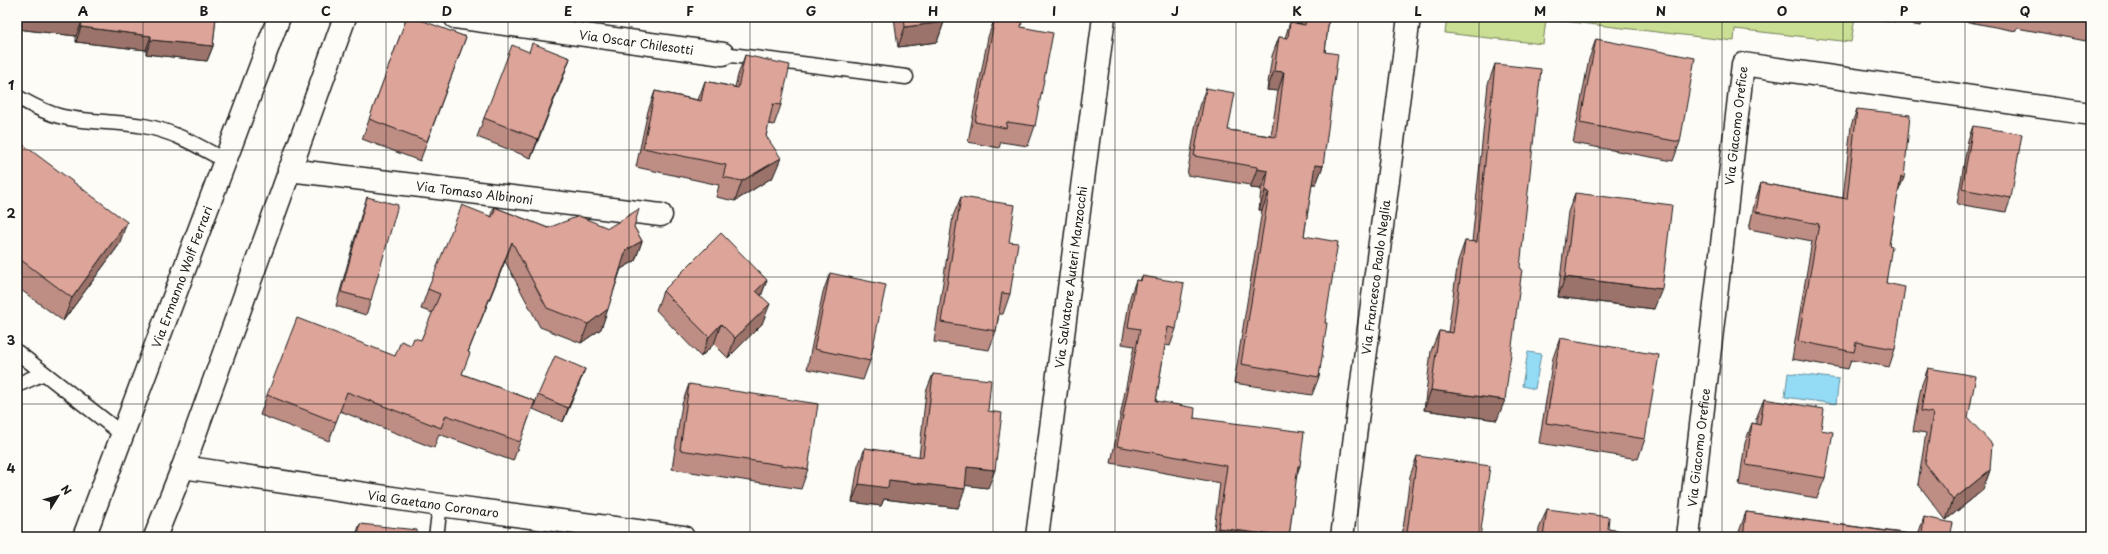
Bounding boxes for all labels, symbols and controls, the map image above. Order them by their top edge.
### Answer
text: A [78,1,88,20]
text: B [200,1,209,20]
text: C [321,1,331,20]
text: D [442,1,452,20]
text: E [564,1,572,20]
text: F [686,1,694,20]
text: G [806,1,816,20]
text: H [928,1,938,20]
text: I [1052,1,1056,20]
text: J [1171,1,1179,20]
text: K [1292,1,1302,20]
text: L [1414,1,1422,20]
text: M [1534,1,1546,20]
text: N [1656,1,1666,20]
text: O [1777,1,1787,20]
text: P [1900,1,1909,20]
text: Q [2020,1,2030,20]
street label: Via Oscar Chilesotti [578,25,695,59]
street label: Via Giacomo Orefice [1720,65,1752,186]
text: 1 [8,75,14,94]
street label: Via Tomaso Albinoni [415,176,534,208]
street label: Via Salvatore Auteri Manzocchi [1050,185,1091,369]
street label: Via Francesco Paolo Neglia [1357,198,1394,356]
text: 2 [6,203,16,222]
street label: Via Ermanno Wolf Ferrari [147,203,216,350]
text: 3 [7,330,16,349]
street label: Via Giacomo Orefice [1683,387,1714,508]
text: 4 [7,458,16,477]
north arrow [38,476,78,516]
text: N [57,481,76,499]
street label: Via Gaetano Coronaro [366,485,500,522]

